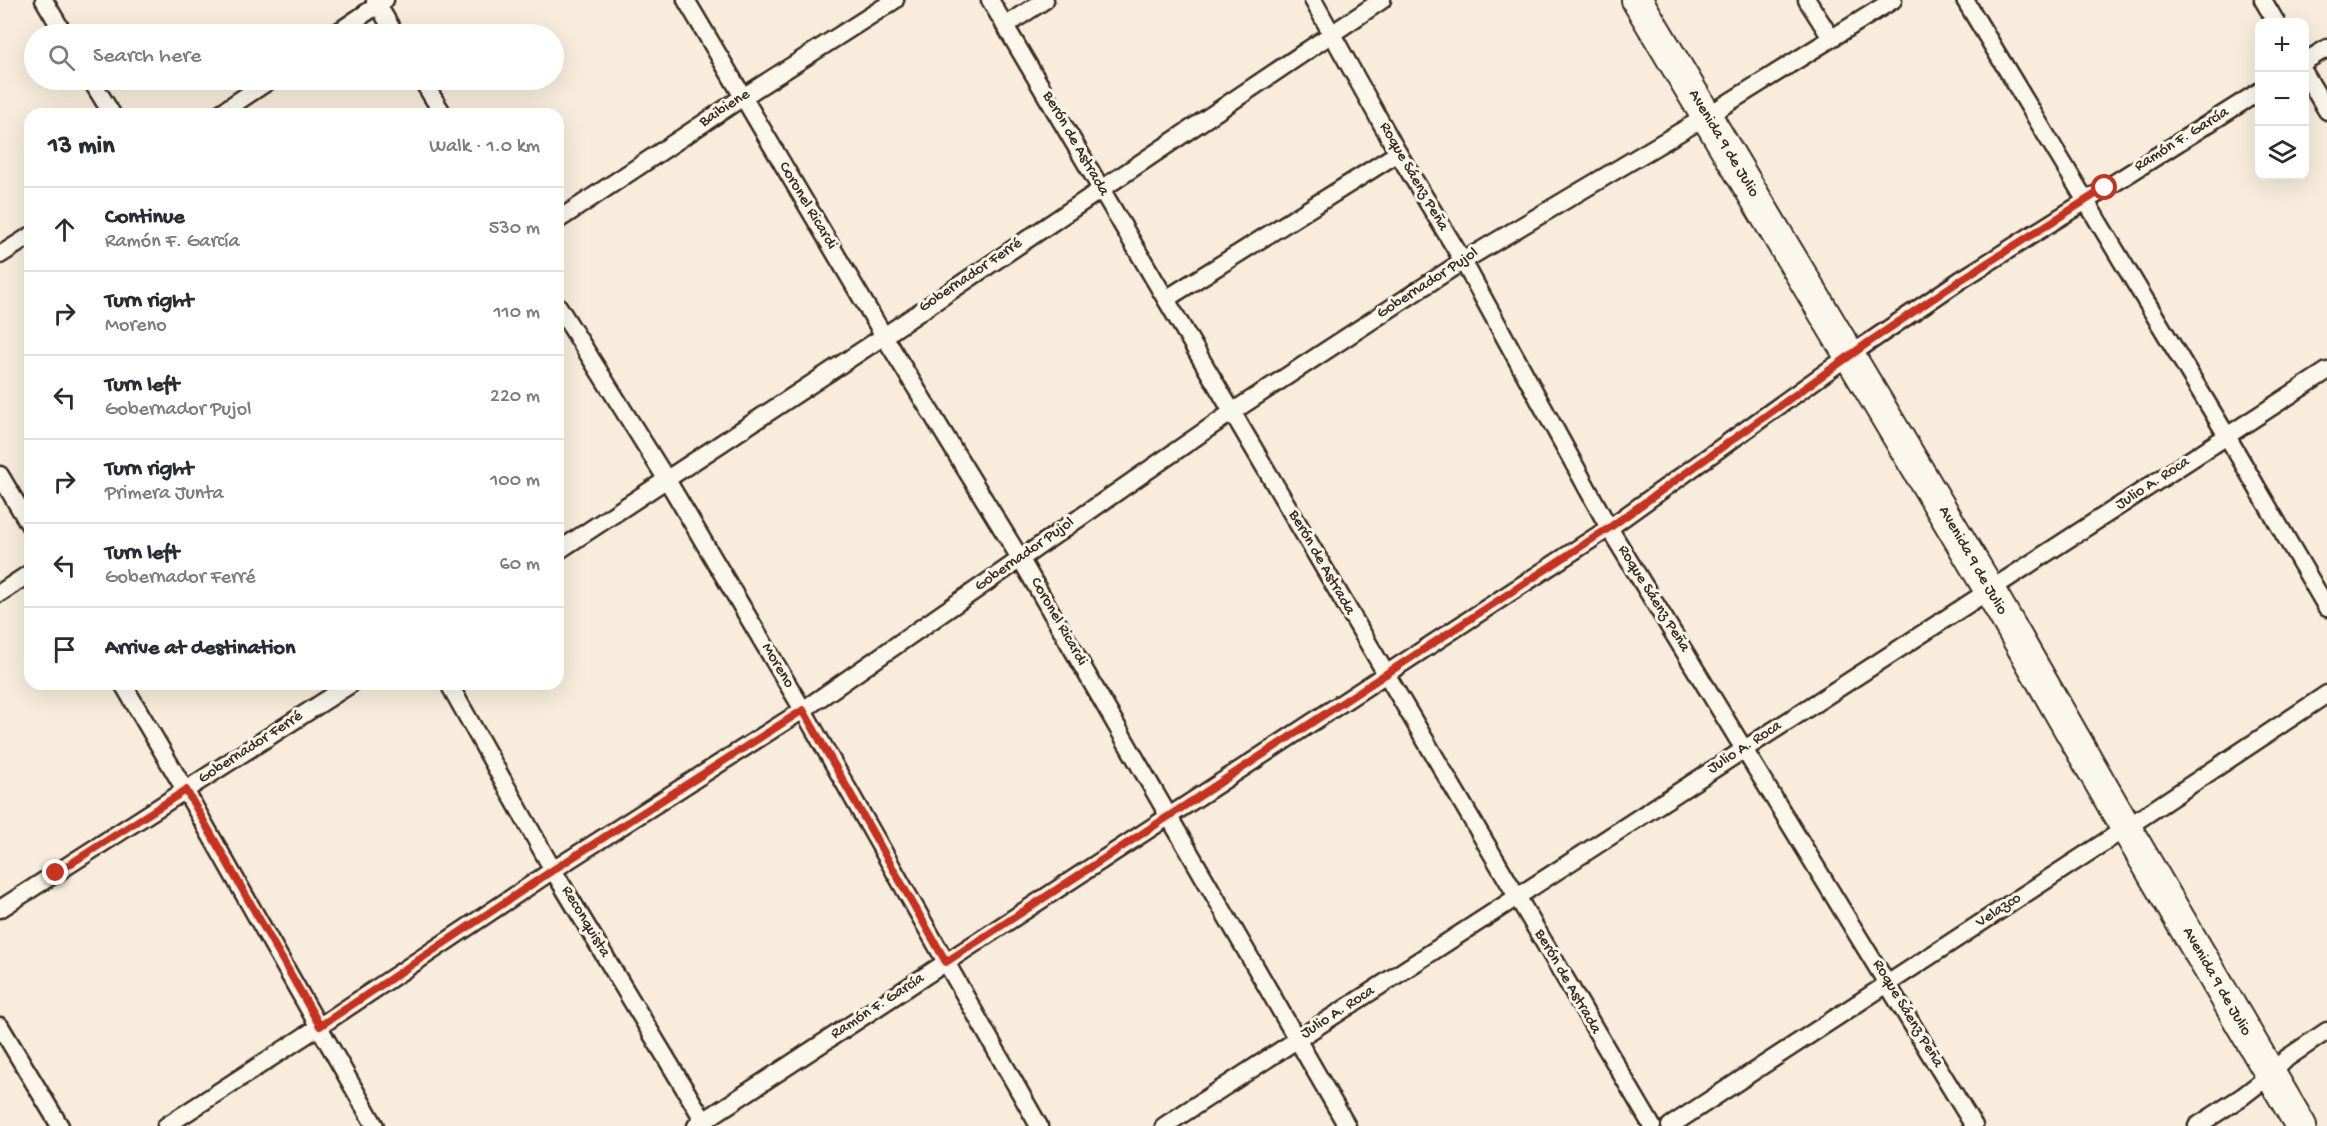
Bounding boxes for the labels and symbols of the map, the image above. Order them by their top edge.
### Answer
street label: Baibiene [695,85,755,133]
street label: Berón de Astrada [1037,87,1113,201]
street label: Avenida 9 de Julio [1683,87,1763,201]
street label: Ramón F. García [2131,103,2234,177]
street label: Roque Sáenz Peña [1374,119,1452,236]
street label: Coronel Ricardi [773,159,841,253]
route start [2091,174,2117,200]
street label: Gobernador Ferré [916,234,1027,318]
street label: Gobernador Pujol [1374,244,1482,324]
street label: Julio A. Roca [2112,452,2194,515]
street label: Avenida 9 de Julio [1933,503,2011,619]
street label: Berón de Astrada [1283,506,1359,620]
street label: Gobernador Pujol [972,514,1078,596]
street label: Roque Sáenz Peña [1613,542,1694,657]
street label: Coronel Ricardi [1025,574,1091,670]
street label: Moreno [756,640,798,692]
street label: Gobernador Ferré [195,707,307,789]
street label: Julio A. Roca [1704,716,1786,779]
route end [42,859,68,885]
street label: Reconquista [556,883,614,962]
street label: Velazco [1972,889,2025,933]
street label: Avenida 9 de Julio [2177,924,2255,1040]
street label: Berón de Astrada [1529,925,1605,1039]
street label: Roque Sáenz Peña [1867,957,1947,1072]
street label: Ramón F. García [828,969,929,1044]
street label: Julio A. Roca [1297,981,1379,1044]

